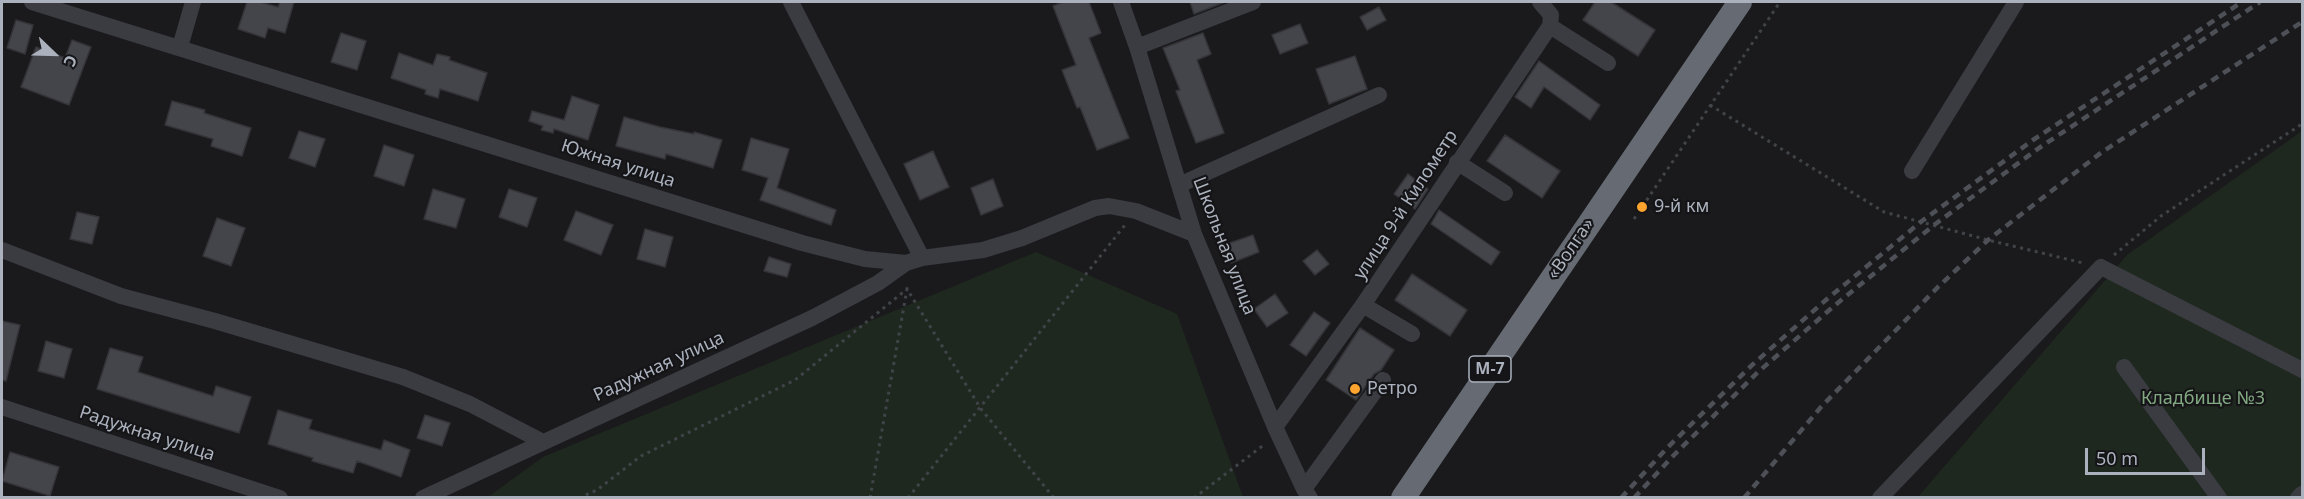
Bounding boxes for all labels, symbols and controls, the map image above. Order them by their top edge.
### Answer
north arrow [24,24,84,84]
text: С [58,52,83,70]
street label: улица 9-й Километр [1349,126,1463,284]
street label: Южная улица [558,135,678,193]
street label: Школьная улица [1188,174,1260,318]
place label: 9-й км [1654,196,1709,218]
marker: 9-й км [1635,200,1649,214]
street label: «Волга» [1543,214,1599,284]
street label: Радужная улица [590,327,728,407]
road number: М-7 [1469,356,1511,382]
place label: Ретро [1367,378,1417,400]
marker: Ретро [1348,382,1362,396]
park label: Кладбище №3 [2141,388,2265,410]
street label: Радужная улица [76,402,218,466]
scale bar [2088,436,2208,474]
text: 50 m [2096,446,2138,470]

